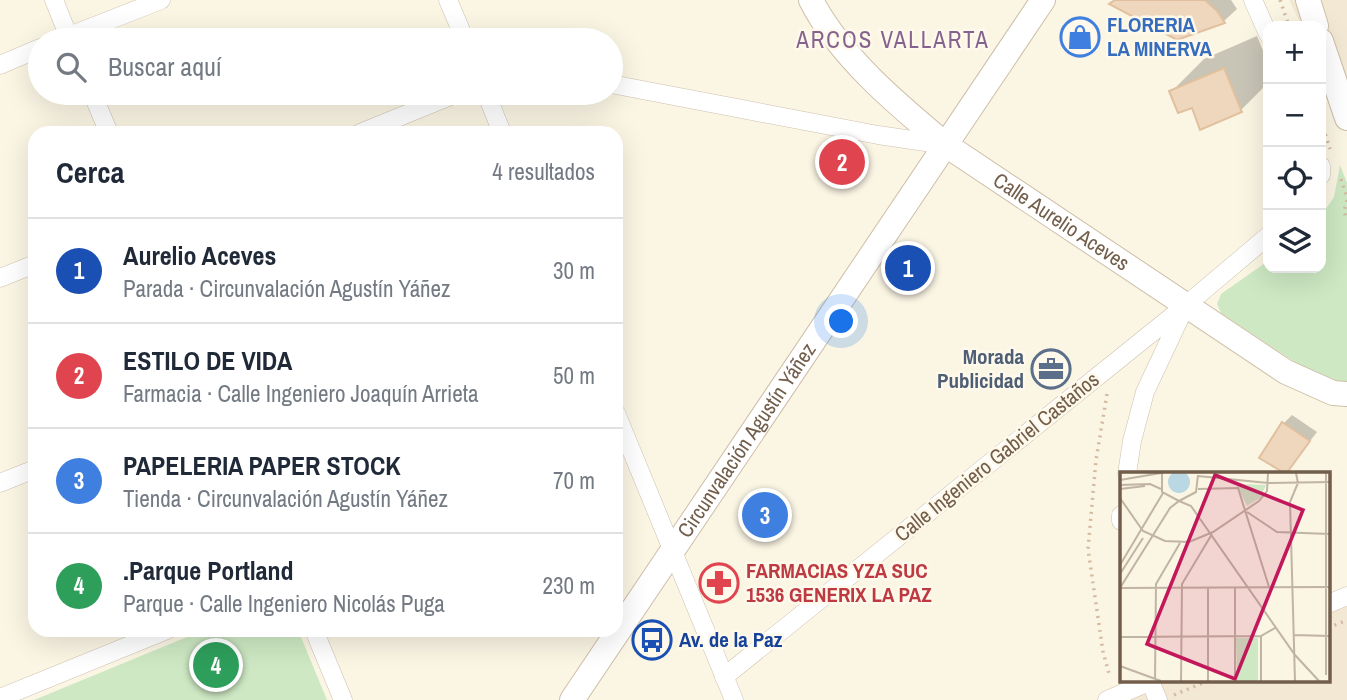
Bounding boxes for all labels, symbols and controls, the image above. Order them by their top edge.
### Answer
place label: FLORERIA LA MINERVA [1107,10,1213,63]
shop icon: FLORERIA LA MINERVA [1059,16,1101,58]
map controls [1263,21,1326,273]
button: + [1263,21,1326,84]
district label: ARCOS VALLARTA [795,24,990,55]
search box [28,28,623,105]
icon: search [52,48,90,86]
text: Buscar aquí [108,49,222,84]
button: − [1263,84,1326,147]
pin: 2 [819,136,865,188]
button: locate [1263,147,1326,210]
text: Cerca [56,152,124,192]
text: 4 resultados [492,156,595,187]
street label: Calle Aurelio Aceves [988,166,1135,277]
button: layers [1263,210,1326,273]
text: Aurelio Aceves [123,238,276,273]
pin: 1 [885,242,931,294]
text: 1 [74,255,84,286]
text: 30 m [553,255,595,286]
text: Parada · Circunvalación Agustín Yáñez [123,273,451,304]
your location [824,304,858,338]
street label: Circunvalación Agustín Yáñez [670,336,823,543]
place label: Morada Publicidad [937,342,1024,395]
text: ESTILO DE VIDA [123,343,292,378]
office icon: Morada Publicidad [1030,348,1072,390]
text: 2 [74,360,84,391]
text: 50 m [553,360,595,391]
street label: Calle Ingeniero Gabriel Castaños [888,365,1105,548]
text: Farmacia · Calle Ingeniero Joaquín Arrieta [123,378,479,409]
text: PAPELERIA PAPER STOCK [123,448,401,483]
text: 3 [74,465,84,496]
text: 70 m [553,465,595,496]
inset map [1120,472,1330,682]
text: Tienda · Circunvalación Agustín Yáñez [123,483,448,514]
pin: 3 [742,489,788,541]
text: .Parque Portland [123,553,294,588]
place label: FARMACIAS YZA SUC 1536 GENERIX LA PAZ [746,556,932,609]
pharmacy icon: FARMACIAS YZA SUC 1536 GENERIX LA PAZ [698,562,740,604]
text: 4 [74,570,84,601]
text: 230 m [543,570,595,601]
text: Parque · Calle Ingeniero Nicolás Puga [123,588,445,619]
bus stop icon: Av. de la Paz [631,619,673,661]
place label: Av. de la Paz [679,625,783,654]
pin: 4 [193,639,239,691]

